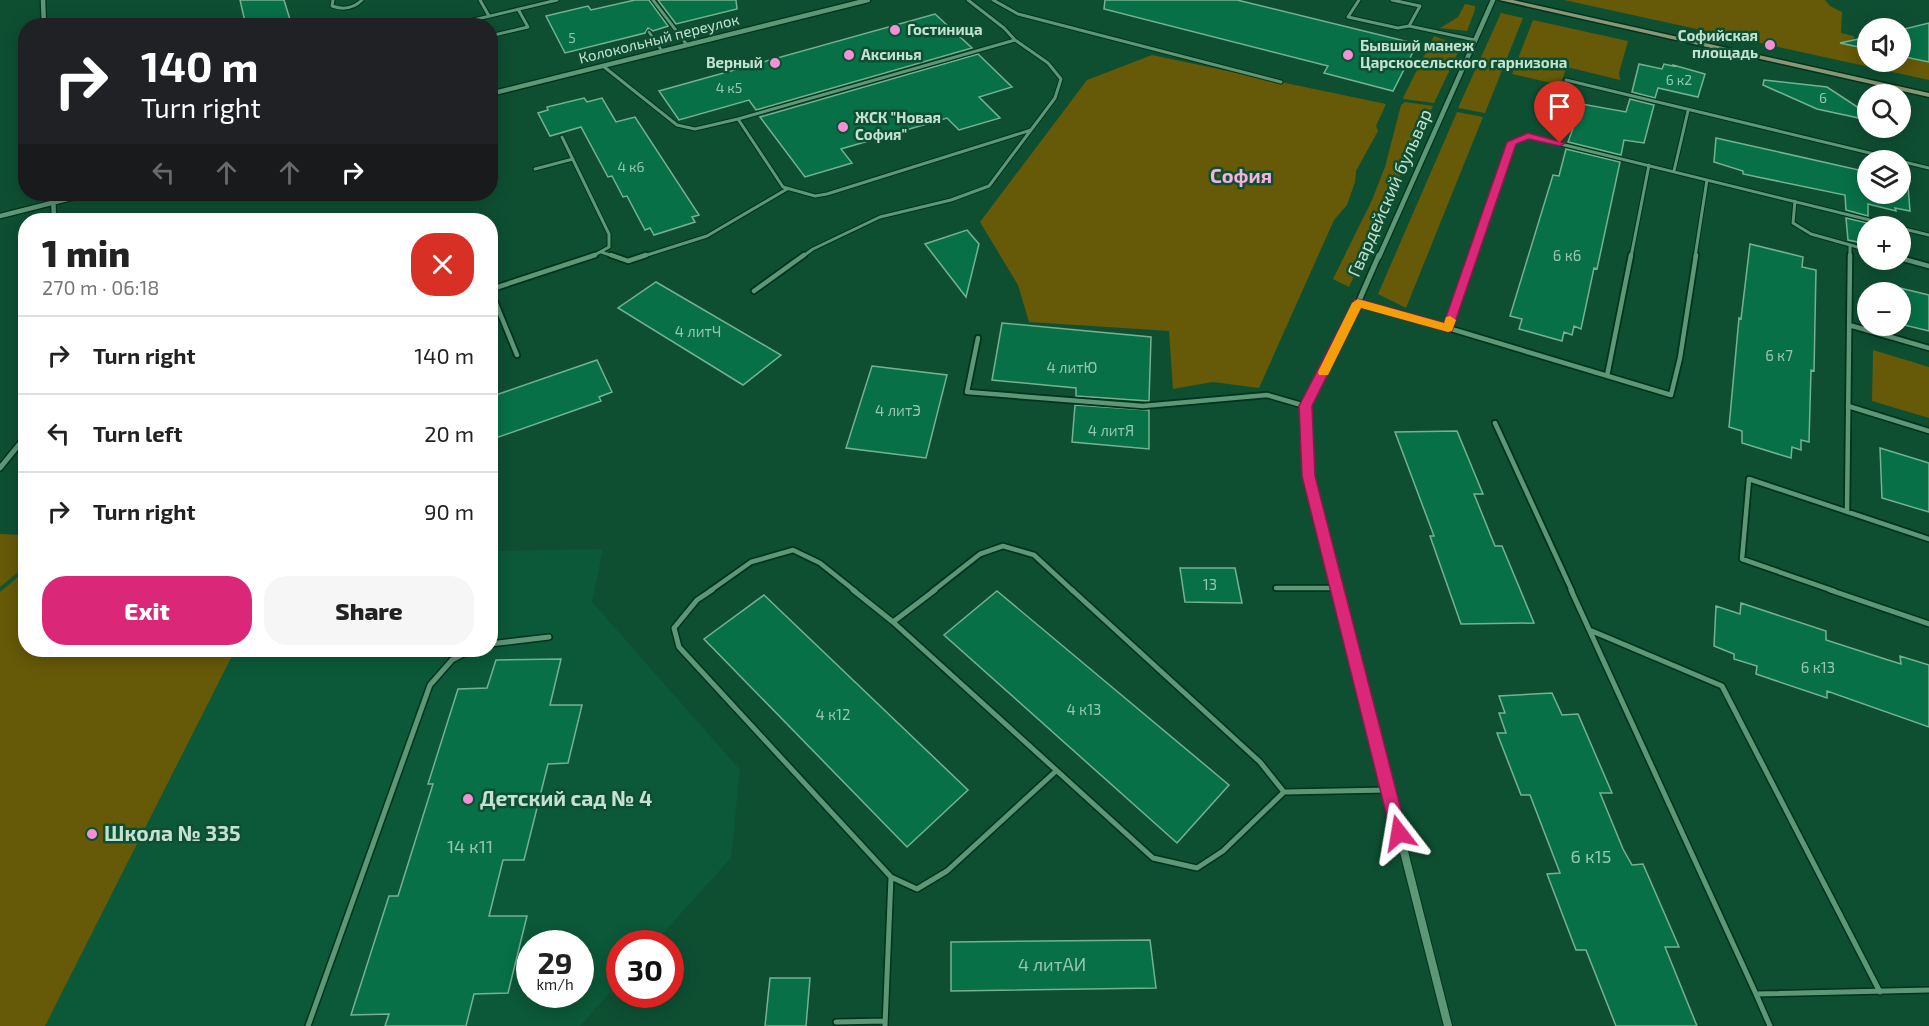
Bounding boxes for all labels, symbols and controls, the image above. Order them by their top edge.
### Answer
street label: Колокольный переулок [577,9,741,68]
map controls [1857,18,1911,336]
button: sound [1857,18,1911,72]
place label: Гостиница [907,20,983,38]
marker: Гостиница [888,23,902,37]
place label: Софийская площадь [1678,26,1758,61]
house number: 5 [568,29,576,46]
place label: Бывший манеж Царскосельского гарнизона [1360,36,1567,71]
marker: Софийская площадь [1763,38,1777,52]
text: 140 m [141,40,258,90]
icon: right [42,42,120,120]
place label: Аксинья [861,45,922,63]
marker: Аксинья [842,48,856,62]
marker: Бывший манеж Царскосельского гарнизона [1341,48,1355,62]
place label: Верный [706,53,763,71]
marker: Верный [768,56,782,70]
house number: 6 к2 [1666,71,1692,88]
house number: 4 к5 [716,79,742,96]
pin [1534,81,1585,143]
button: search [1857,84,1911,138]
house number: 6 [1819,89,1827,106]
icon: arrive [1543,90,1576,123]
text: Turn right [141,91,261,123]
street label: Гвардейский бульвар [1342,105,1436,280]
place label: ЖСК "Новая София" [855,108,941,143]
marker: ЖСК "Новая София" [836,120,850,134]
button: layers [1857,150,1911,204]
icon: left [147,156,180,189]
icon: ahead [210,156,243,189]
icon: ahead [273,156,306,189]
icon: right [336,156,369,189]
house number: 4 к6 [617,158,645,175]
district label: София [1210,163,1272,187]
button: + [1857,216,1911,270]
text: 1 min [42,231,130,274]
button: close [411,233,474,296]
house number: 6 к6 [1553,246,1581,264]
text: 270 m · 06:18 [42,275,159,299]
button: − [1857,282,1911,336]
house number: 4 литЧ [675,322,721,340]
icon: right [42,339,75,372]
text: Turn right [93,342,195,368]
text: 140 m [414,342,474,368]
house number: 6 к7 [1765,346,1793,364]
house number: 4 литЮ [1046,358,1098,376]
house number: 4 литЭ [875,401,921,419]
icon: left [42,417,75,450]
text: Turn left [93,420,182,446]
text: 20 m [424,420,474,446]
house number: 4 литЯ [1088,421,1134,439]
icon: right [42,495,75,528]
text: Turn right [93,498,195,524]
text: 90 m [424,498,474,524]
house number: 13 [1203,575,1217,593]
button: Exit [42,576,252,645]
button: Share [264,576,474,645]
house number: 6 к13 [1801,658,1835,676]
house number: 4 к13 [1067,700,1101,718]
house number: 4 к12 [815,705,851,723]
place label: Детский сад № 4 [480,785,652,810]
marker: Детский сад № 4 [461,792,475,806]
position arrow [1367,801,1431,865]
place label: Школа № 335 [104,820,241,845]
marker: Школа № 335 [85,827,99,841]
house number: 14 к11 [447,835,493,857]
house number: 6 к15 [1571,845,1611,867]
speed limit sign: 30 [606,930,684,1008]
text: 29 [537,944,573,980]
house number: 4 литАИ [1018,953,1086,975]
text: km/h [536,975,574,993]

